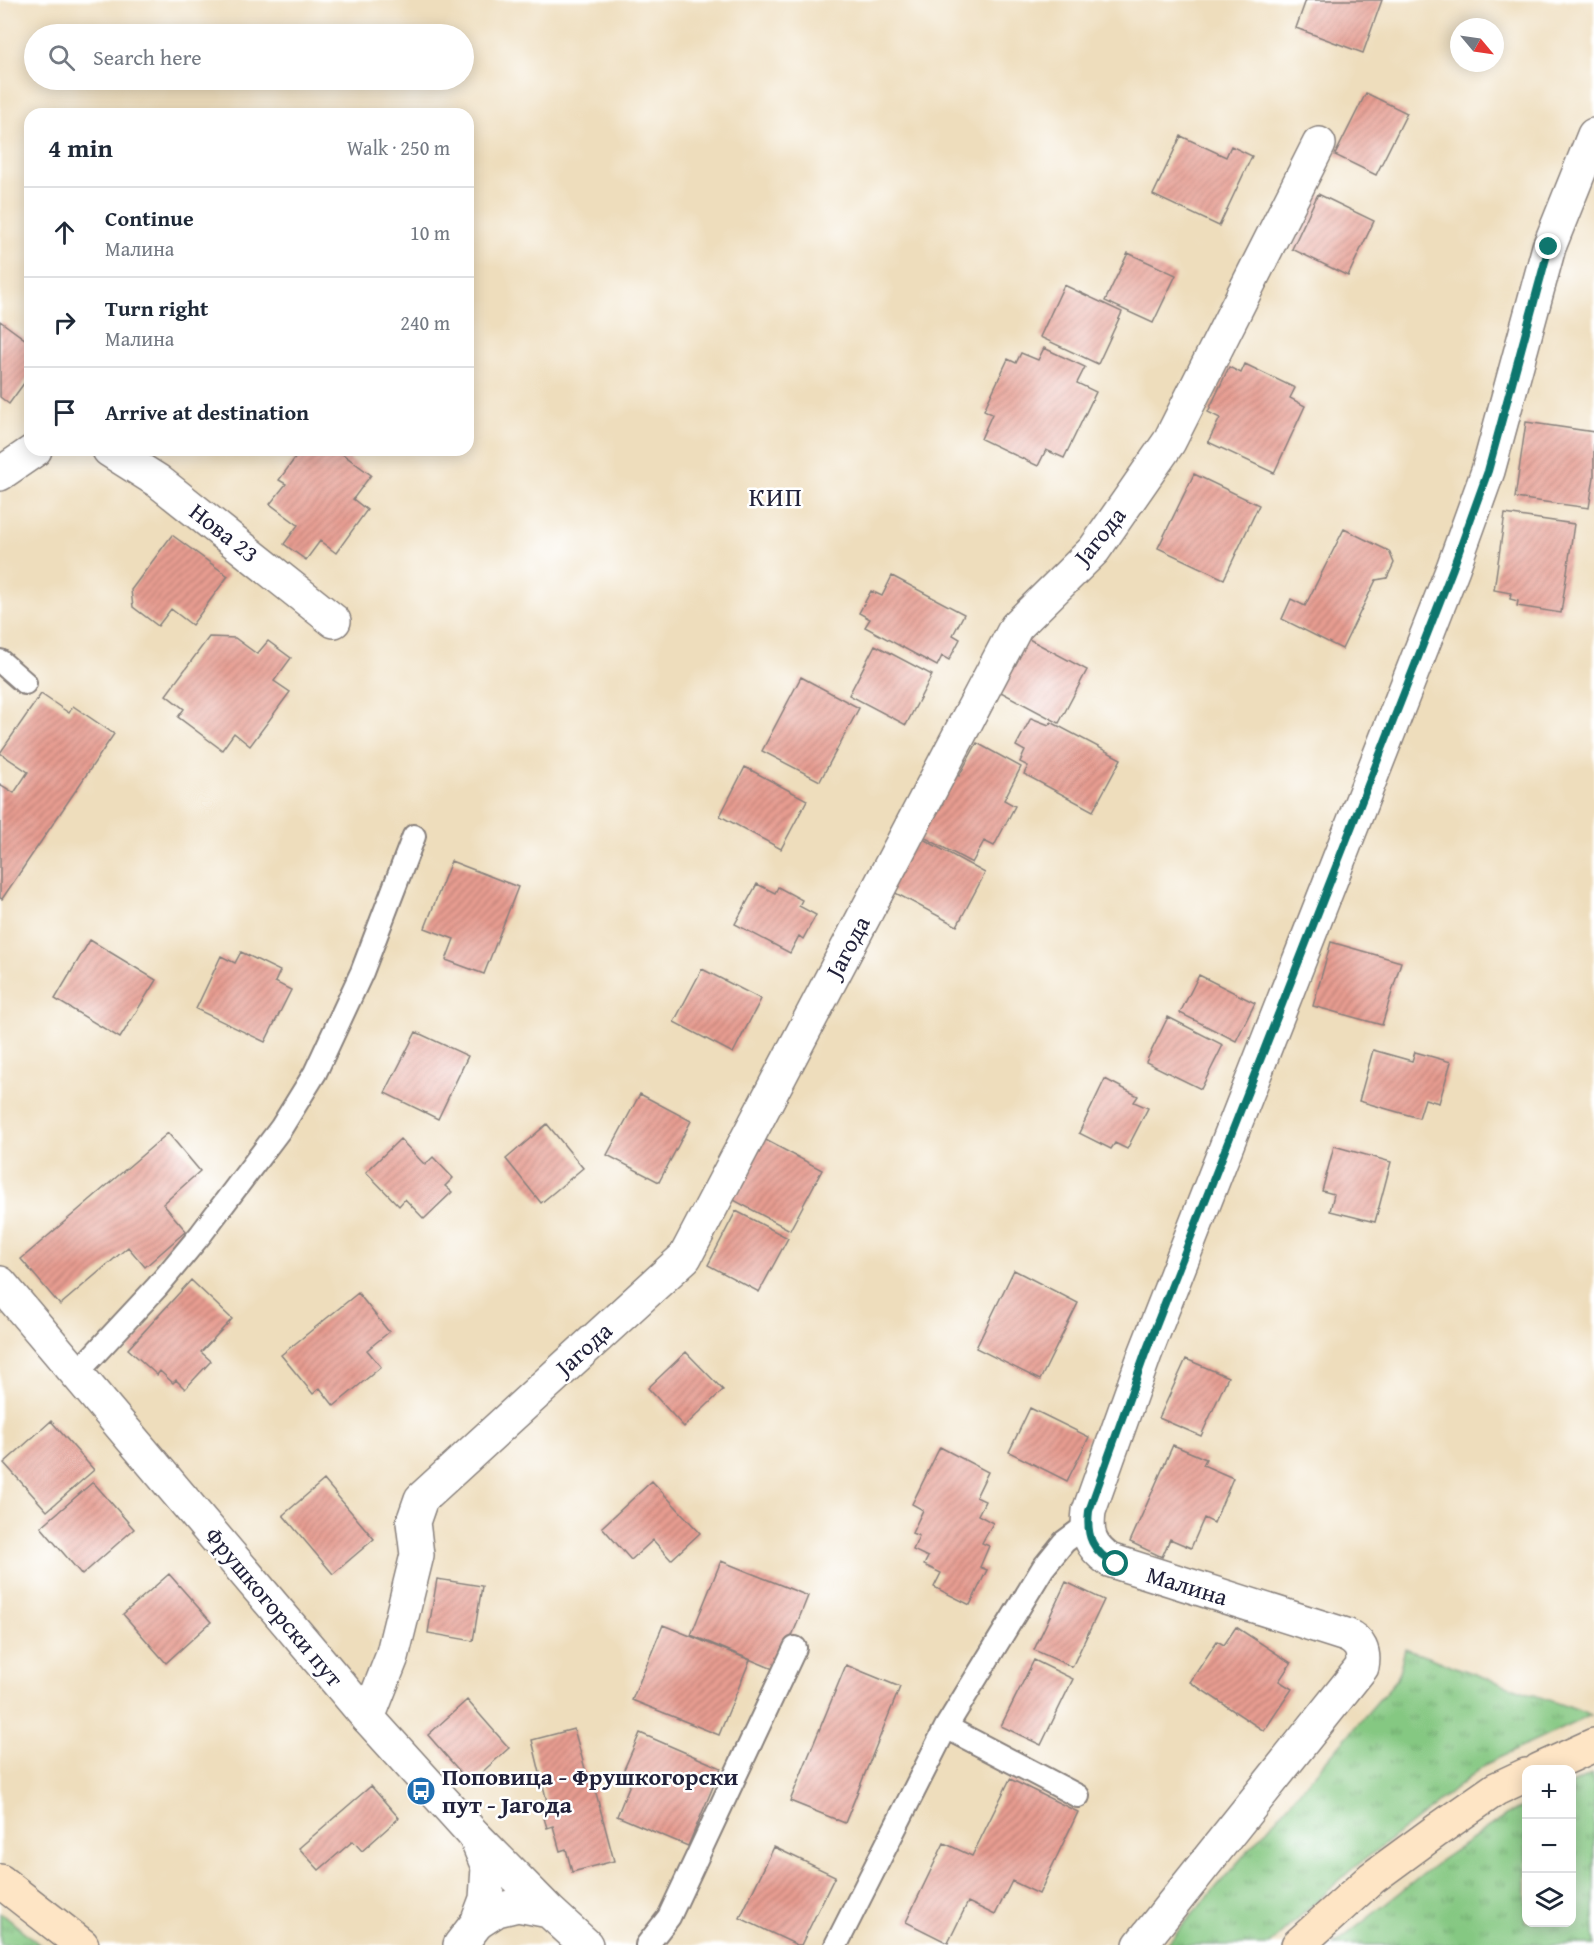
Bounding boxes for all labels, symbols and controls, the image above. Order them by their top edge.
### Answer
north arrow [1450,18,1504,72]
search box [24,24,474,90]
icon: search [45,41,78,74]
text: Search here [93,41,202,73]
text: 4 min [48,128,113,167]
text: Walk · 250 m [347,133,450,162]
text: Continue [105,202,194,234]
icon: ahead [48,216,81,249]
text: 10 m [410,218,450,247]
route end [1535,233,1561,259]
text: Малина [105,234,174,263]
text: Turn right [105,292,208,324]
icon: right [48,306,81,339]
text: 240 m [400,308,450,337]
text: Малина [105,324,174,353]
icon: arrive [48,396,81,429]
text: Arrive at destination [105,396,309,428]
district label: КИП [749,477,803,516]
street label: Нова 23 [182,494,266,571]
street label: Јагода [1063,499,1134,575]
street label: Јагода [815,909,879,987]
street label: Јагода [545,1313,620,1386]
street label: Фрушкогорски пут [197,1519,352,1695]
route start [1102,1550,1128,1576]
street label: Малина [1142,1557,1233,1615]
place label: Поповица - Фрушкогорски пут - Јагода [442,1759,738,1822]
map controls [1522,1765,1576,1927]
button: + [1522,1765,1576,1819]
bus stop icon: Поповица - Фрушкогорски пут - Јагода [405,1775,437,1807]
button: − [1522,1819,1576,1873]
button: layers [1522,1873,1576,1927]

